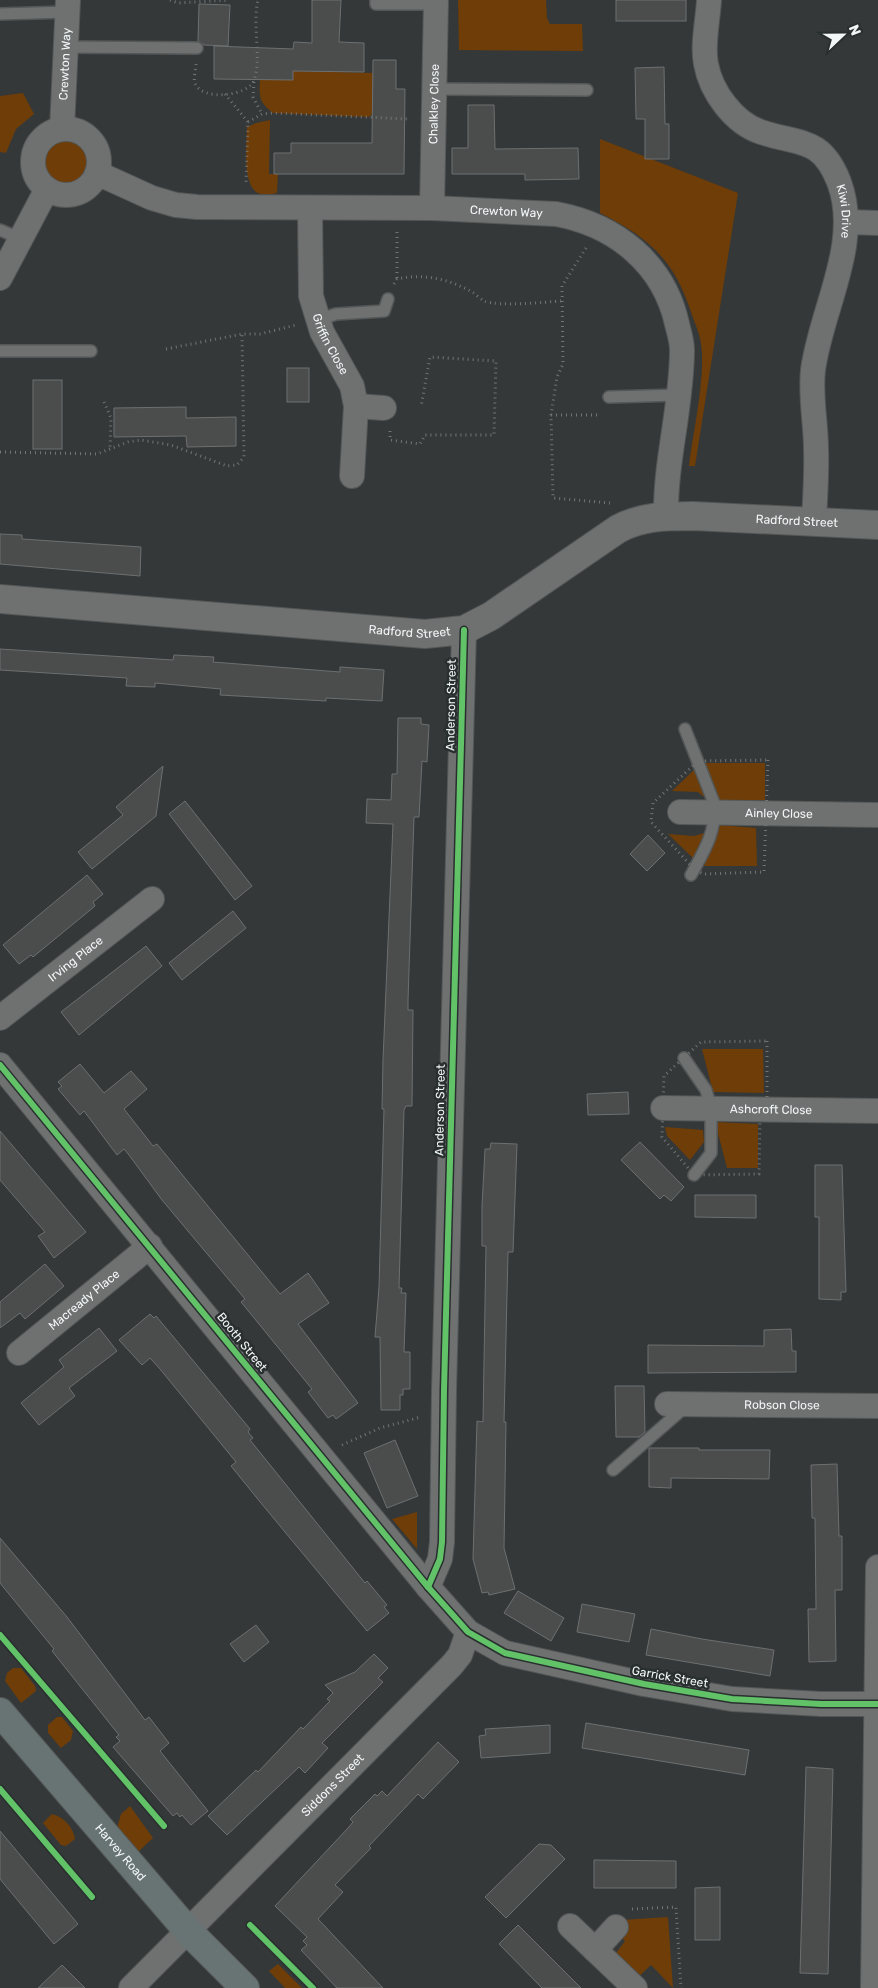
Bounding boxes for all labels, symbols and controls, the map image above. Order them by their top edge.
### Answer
north arrow [818,10,868,60]
text: N [845,22,864,38]
street label: Crewton Way [56,27,74,101]
street label: Chalkley Close [426,63,442,144]
street label: Kiwi Drive [833,183,853,239]
street label: Crewton Way [470,203,543,220]
street label: Griffin Close [310,312,351,377]
street label: Radford Street [755,512,839,530]
street label: Radford Street [368,622,452,641]
street label: Anderson Street [443,659,459,751]
street label: Ainley Close [745,806,813,821]
street label: Irving Place [46,933,106,985]
street label: Anderson Street [432,1064,448,1156]
street label: Ashcroft Close [730,1102,813,1117]
street label: Macready Place [46,1267,123,1333]
street label: Booth Street [214,1310,270,1374]
street label: Robson Close [744,1398,820,1412]
street label: Garrick Street [631,1663,710,1691]
street label: Siddons Street [299,1751,367,1819]
street label: Harvey Road [92,1821,149,1884]

